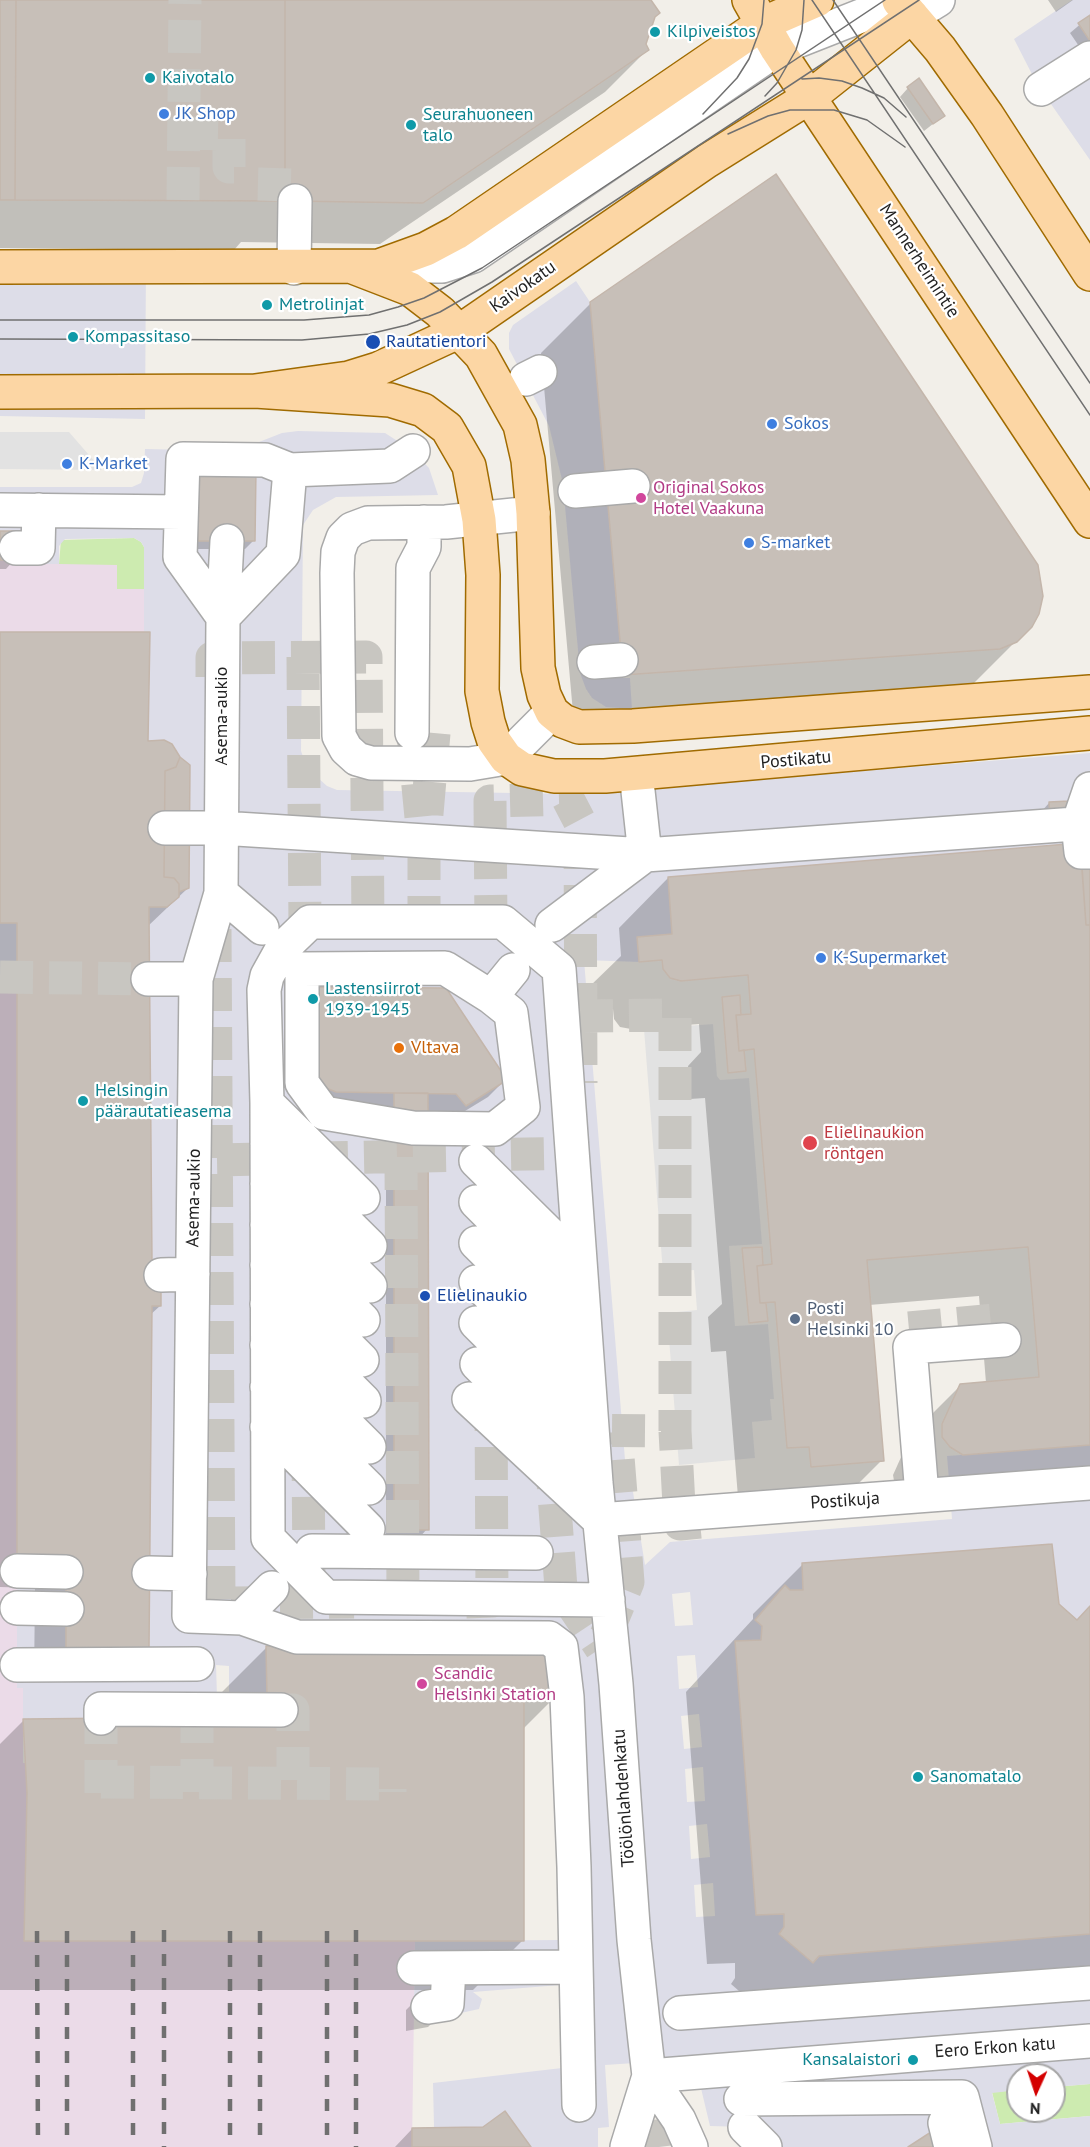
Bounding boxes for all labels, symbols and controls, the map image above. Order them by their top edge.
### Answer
place label: Kilpiveistos [667,21,756,43]
marker: Kilpiveistos [648,25,662,39]
place label: Kaivotalo [162,67,234,89]
marker: Kaivotalo [143,71,157,85]
place label: JK Shop [176,103,236,125]
place label: Seurahuoneen talo [423,104,533,146]
marker: JK Shop [157,107,171,121]
marker: Seurahuoneen talo [404,118,418,132]
street label: Mannerheimintie [874,200,964,322]
street label: Kaivokatu [486,256,560,318]
place label: Metrolinjat [279,294,364,316]
marker: Metrolinjat [260,298,274,312]
place label: Kompassitaso [85,326,190,348]
marker: Kompassitaso [66,330,80,344]
place label: Rautatientori [386,331,487,353]
marker: Rautatientori [364,333,382,351]
place label: Sokos [784,413,829,435]
marker: Sokos [765,417,779,431]
place label: K-Market [79,453,148,475]
marker: K-Market [60,457,74,471]
place label: Original Sokos Hotel Vaakuna [653,477,764,520]
marker: Original Sokos Hotel Vaakuna [634,491,648,505]
place label: S-market [761,532,830,554]
marker: S-market [742,536,756,550]
street label: Asema-aukio [211,667,233,765]
street label: Postikatu [760,746,832,774]
place label: K-Supermarket [833,947,947,969]
marker: K-Supermarket [814,951,828,965]
place label: Lastensiirrot 1939-1945 [325,978,421,1020]
marker: Lastensiirrot 1939-1945 [306,992,320,1006]
place label: Vltava [411,1037,459,1059]
marker: Vltava [392,1041,406,1055]
place label: Helsingin päärautatieasema [95,1080,232,1122]
marker: Helsingin päärautatieasema [76,1094,90,1108]
place label: Elielinaukion röntgen [824,1122,924,1164]
marker: Elielinaukion röntgen [801,1134,819,1152]
street label: Asema-aukio [182,1148,206,1248]
place label: Elielinaukio [437,1285,528,1307]
marker: Elielinaukio [418,1289,432,1303]
place label: Posti Helsinki 10 [807,1298,894,1340]
marker: Posti Helsinki 10 [788,1312,802,1326]
street label: Postikuja [810,1488,880,1514]
place label: Scandic Helsinki Station [434,1663,556,1706]
marker: Scandic Helsinki Station [415,1677,429,1691]
street label: Töölönlahdenkatu [608,1728,640,1868]
place label: Sanomatalo [930,1766,1021,1788]
marker: Sanomatalo [911,1770,925,1784]
street label: Eero Erkon katu [934,2033,1056,2063]
place label: Kansalaistori [802,2049,901,2071]
marker: Kansalaistori [906,2053,920,2067]
north arrow [1006,2063,1066,2123]
text: N [1029,2099,1041,2119]

